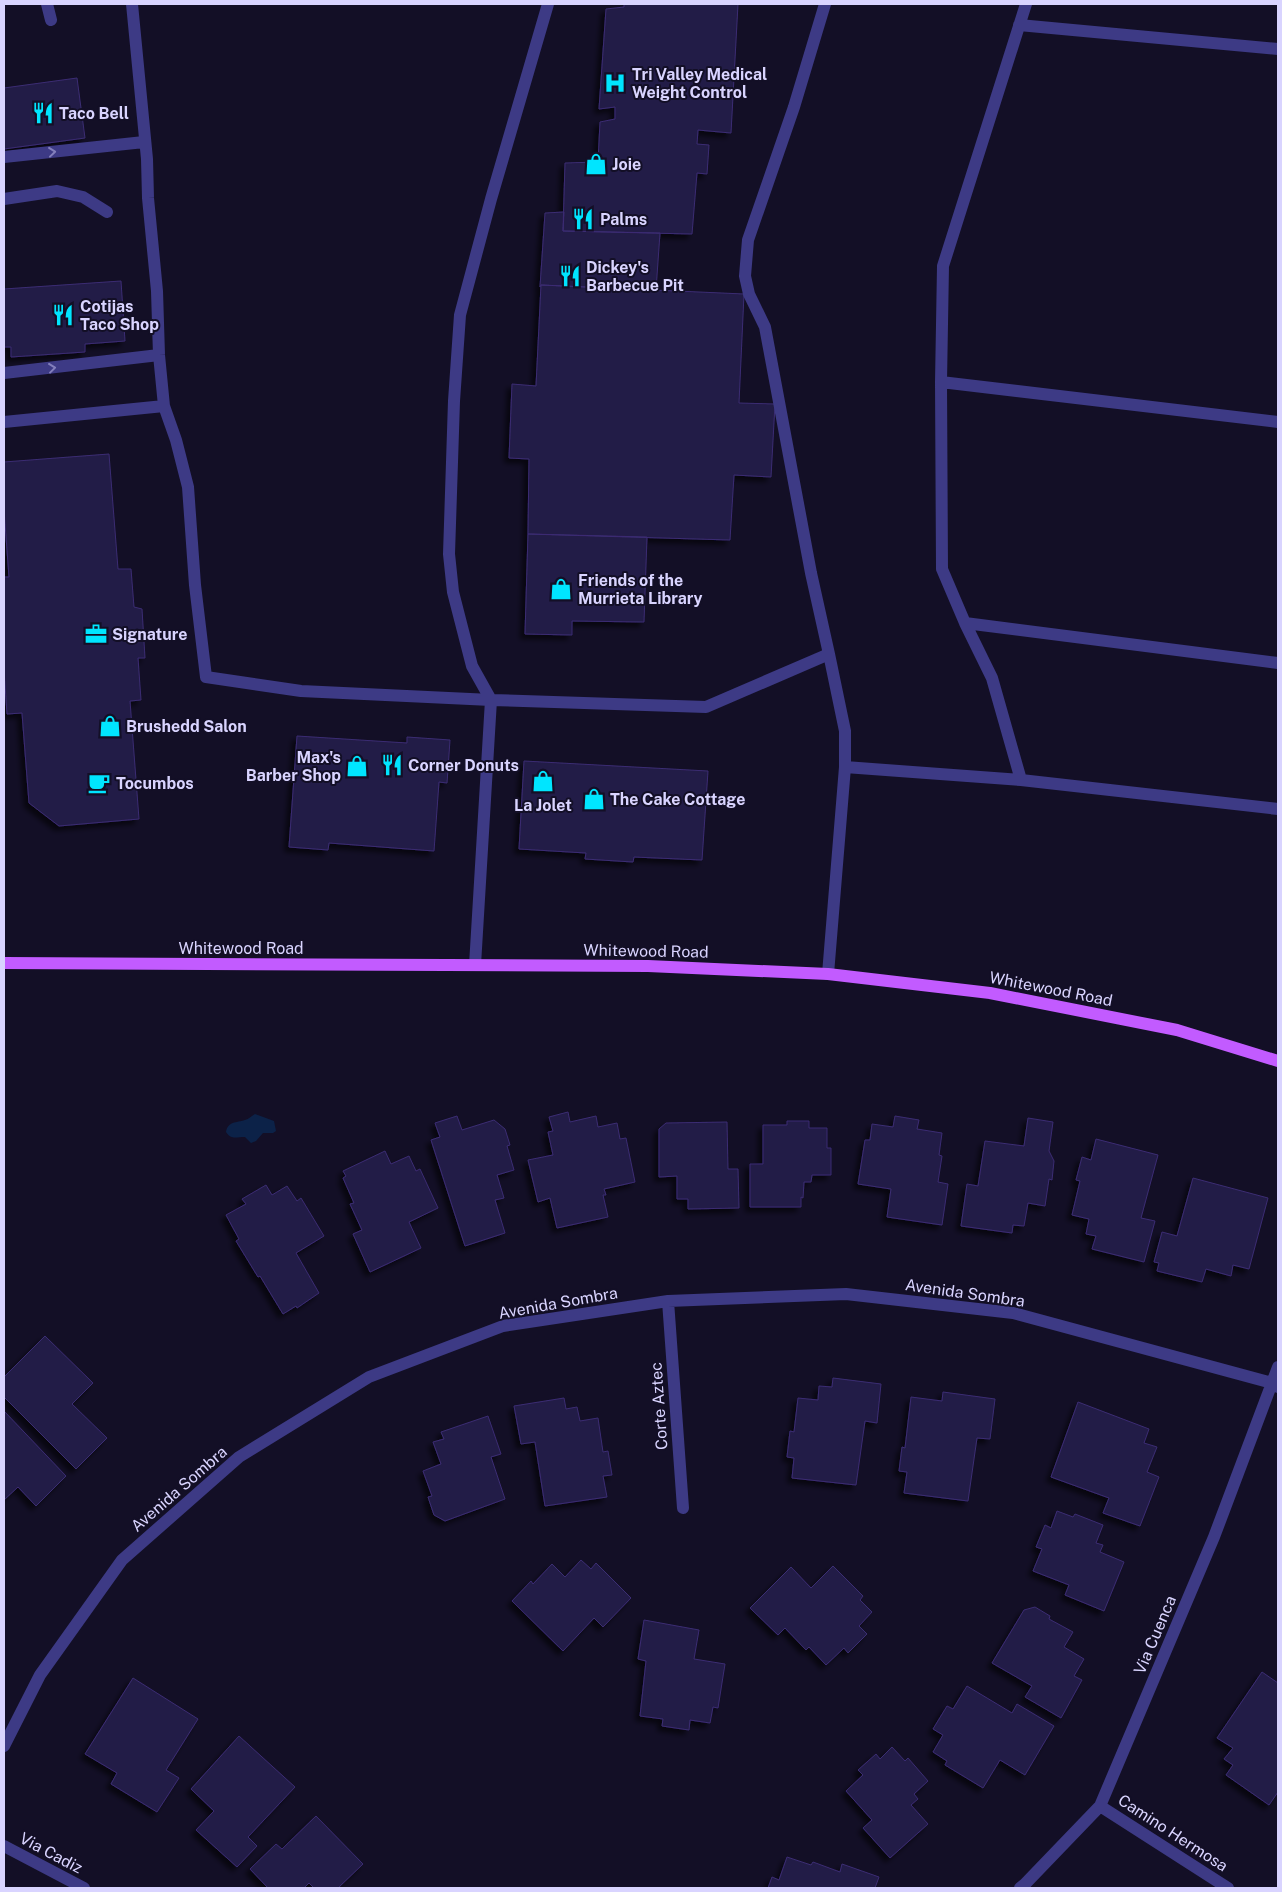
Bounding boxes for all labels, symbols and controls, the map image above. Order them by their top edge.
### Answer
place label: Tri Valley Medical Weight Control [632,65,767,102]
hospital icon: Tri Valley Medical Weight Control [602,70,628,96]
restaurant icon: Taco Bell [30,100,56,126]
place label: Taco Bell [59,104,129,123]
one-way arrow [49,147,57,158]
shop icon: Joie [583,151,609,177]
place label: Joie [612,155,641,174]
restaurant icon: Palms [570,206,596,232]
place label: Palms [600,210,647,229]
place label: Dickey's Barbecue Pit [586,258,684,295]
restaurant icon: Dickey's Barbecue Pit [557,263,583,289]
place label: Cotijas Taco Shop [80,297,159,334]
restaurant icon: Cotijas Taco Shop [50,302,76,328]
one-way arrow [48,364,57,374]
place label: Friends of the Murrieta Library [578,571,703,608]
shop icon: Friends of the Murrieta Library [548,576,574,602]
office icon: Signature [83,621,109,647]
place label: Signature [112,625,188,644]
shop icon: Brushedd Salon [97,713,123,739]
place label: Brushedd Salon [126,717,247,736]
place label: Max's Barber Shop [246,748,341,785]
restaurant icon: Corner Donuts [379,752,405,778]
shop icon: Max's Barber Shop [344,753,370,779]
place label: Corner Donuts [408,756,519,775]
shop icon: La Jolet [530,768,556,794]
cafe icon: Tocumbos [86,770,112,796]
place label: Tocumbos [116,774,194,793]
shop icon: The Cake Cottage [581,786,607,812]
place label: The Cake Cottage [610,790,745,809]
place label: La Jolet [514,796,572,815]
street label: Whitewood Road [178,939,304,958]
street label: Whitewood Road [583,940,709,962]
street label: Whitewood Road [988,968,1114,1010]
street label: Avenida Sombra [904,1275,1026,1311]
street label: Avenida Sombra [497,1283,619,1323]
street label: Corte Aztec [646,1362,672,1450]
street label: Avenida Sombra [127,1442,231,1536]
street label: Via Cuenca [1130,1593,1180,1677]
street label: Camino Hermosa [1115,1790,1231,1876]
street label: Via Cadiz [16,1829,86,1878]

